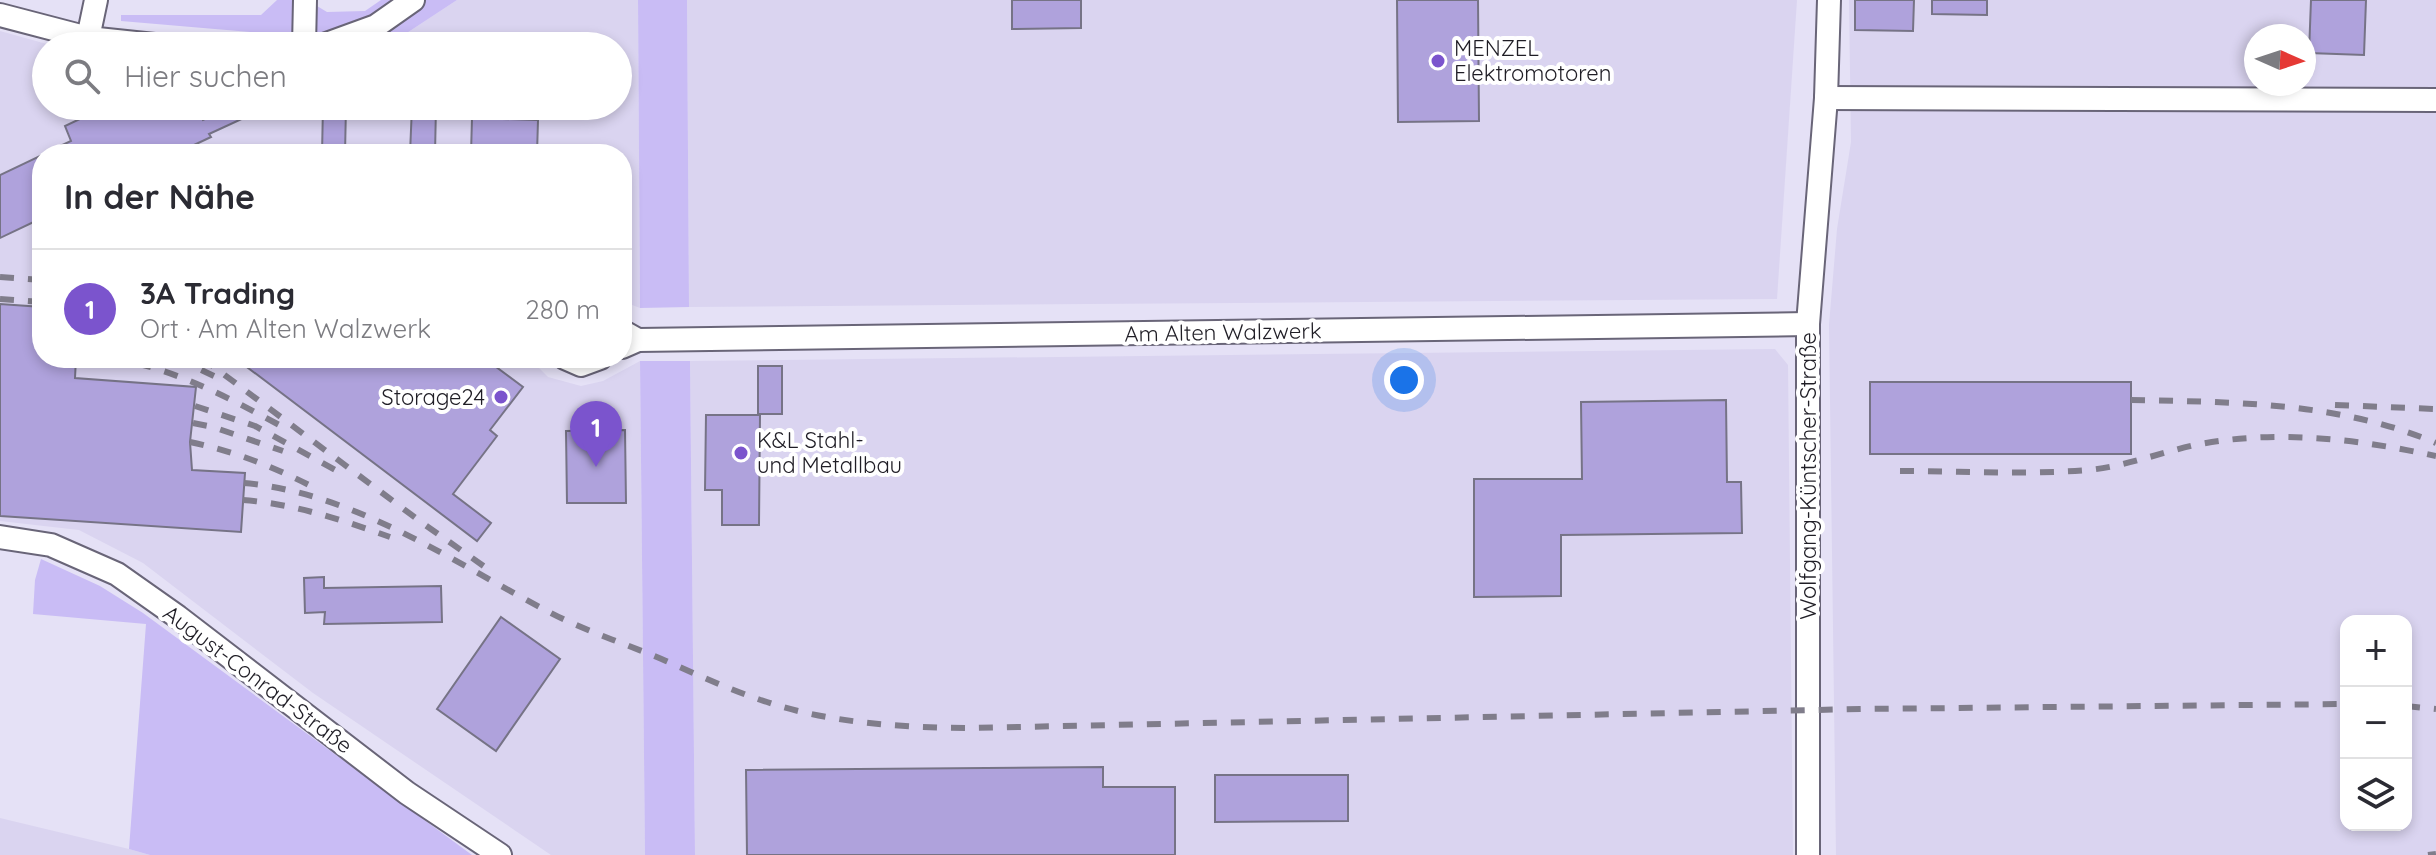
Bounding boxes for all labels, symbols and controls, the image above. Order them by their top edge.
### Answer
north arrow [2244,24,2316,96]
search box [32,32,632,120]
place label: MENZEL Elektromotoren [1454,34,1611,87]
marker: MENZEL Elektromotoren [1429,52,1447,70]
icon: search [60,54,104,98]
text: Hier suchen [124,57,287,95]
text: In der Nähe [64,175,255,218]
text: 3A Trading [140,274,295,312]
text: 1 [85,293,95,326]
text: 280 m [525,293,600,326]
text: Ort · Am Alten Walzwerk [140,312,431,345]
street label: Am Alten Walzwerk [1124,316,1322,348]
street label: Wolfgang-Küntscher-Straße [1794,332,1822,620]
your location [1384,360,1424,400]
place label: Storage24 [381,383,485,411]
marker: Storage24 [492,388,510,406]
pin: 1 [570,401,622,467]
place label: K&L Stahl- und Metallbau [757,426,902,479]
marker: K&L Stahl- und Metallbau [732,444,750,462]
street label: August-Conrad-Straße [158,599,358,759]
map controls [2340,615,2412,831]
button: + [2340,615,2412,687]
button: − [2340,687,2412,759]
button: layers [2340,759,2412,831]

